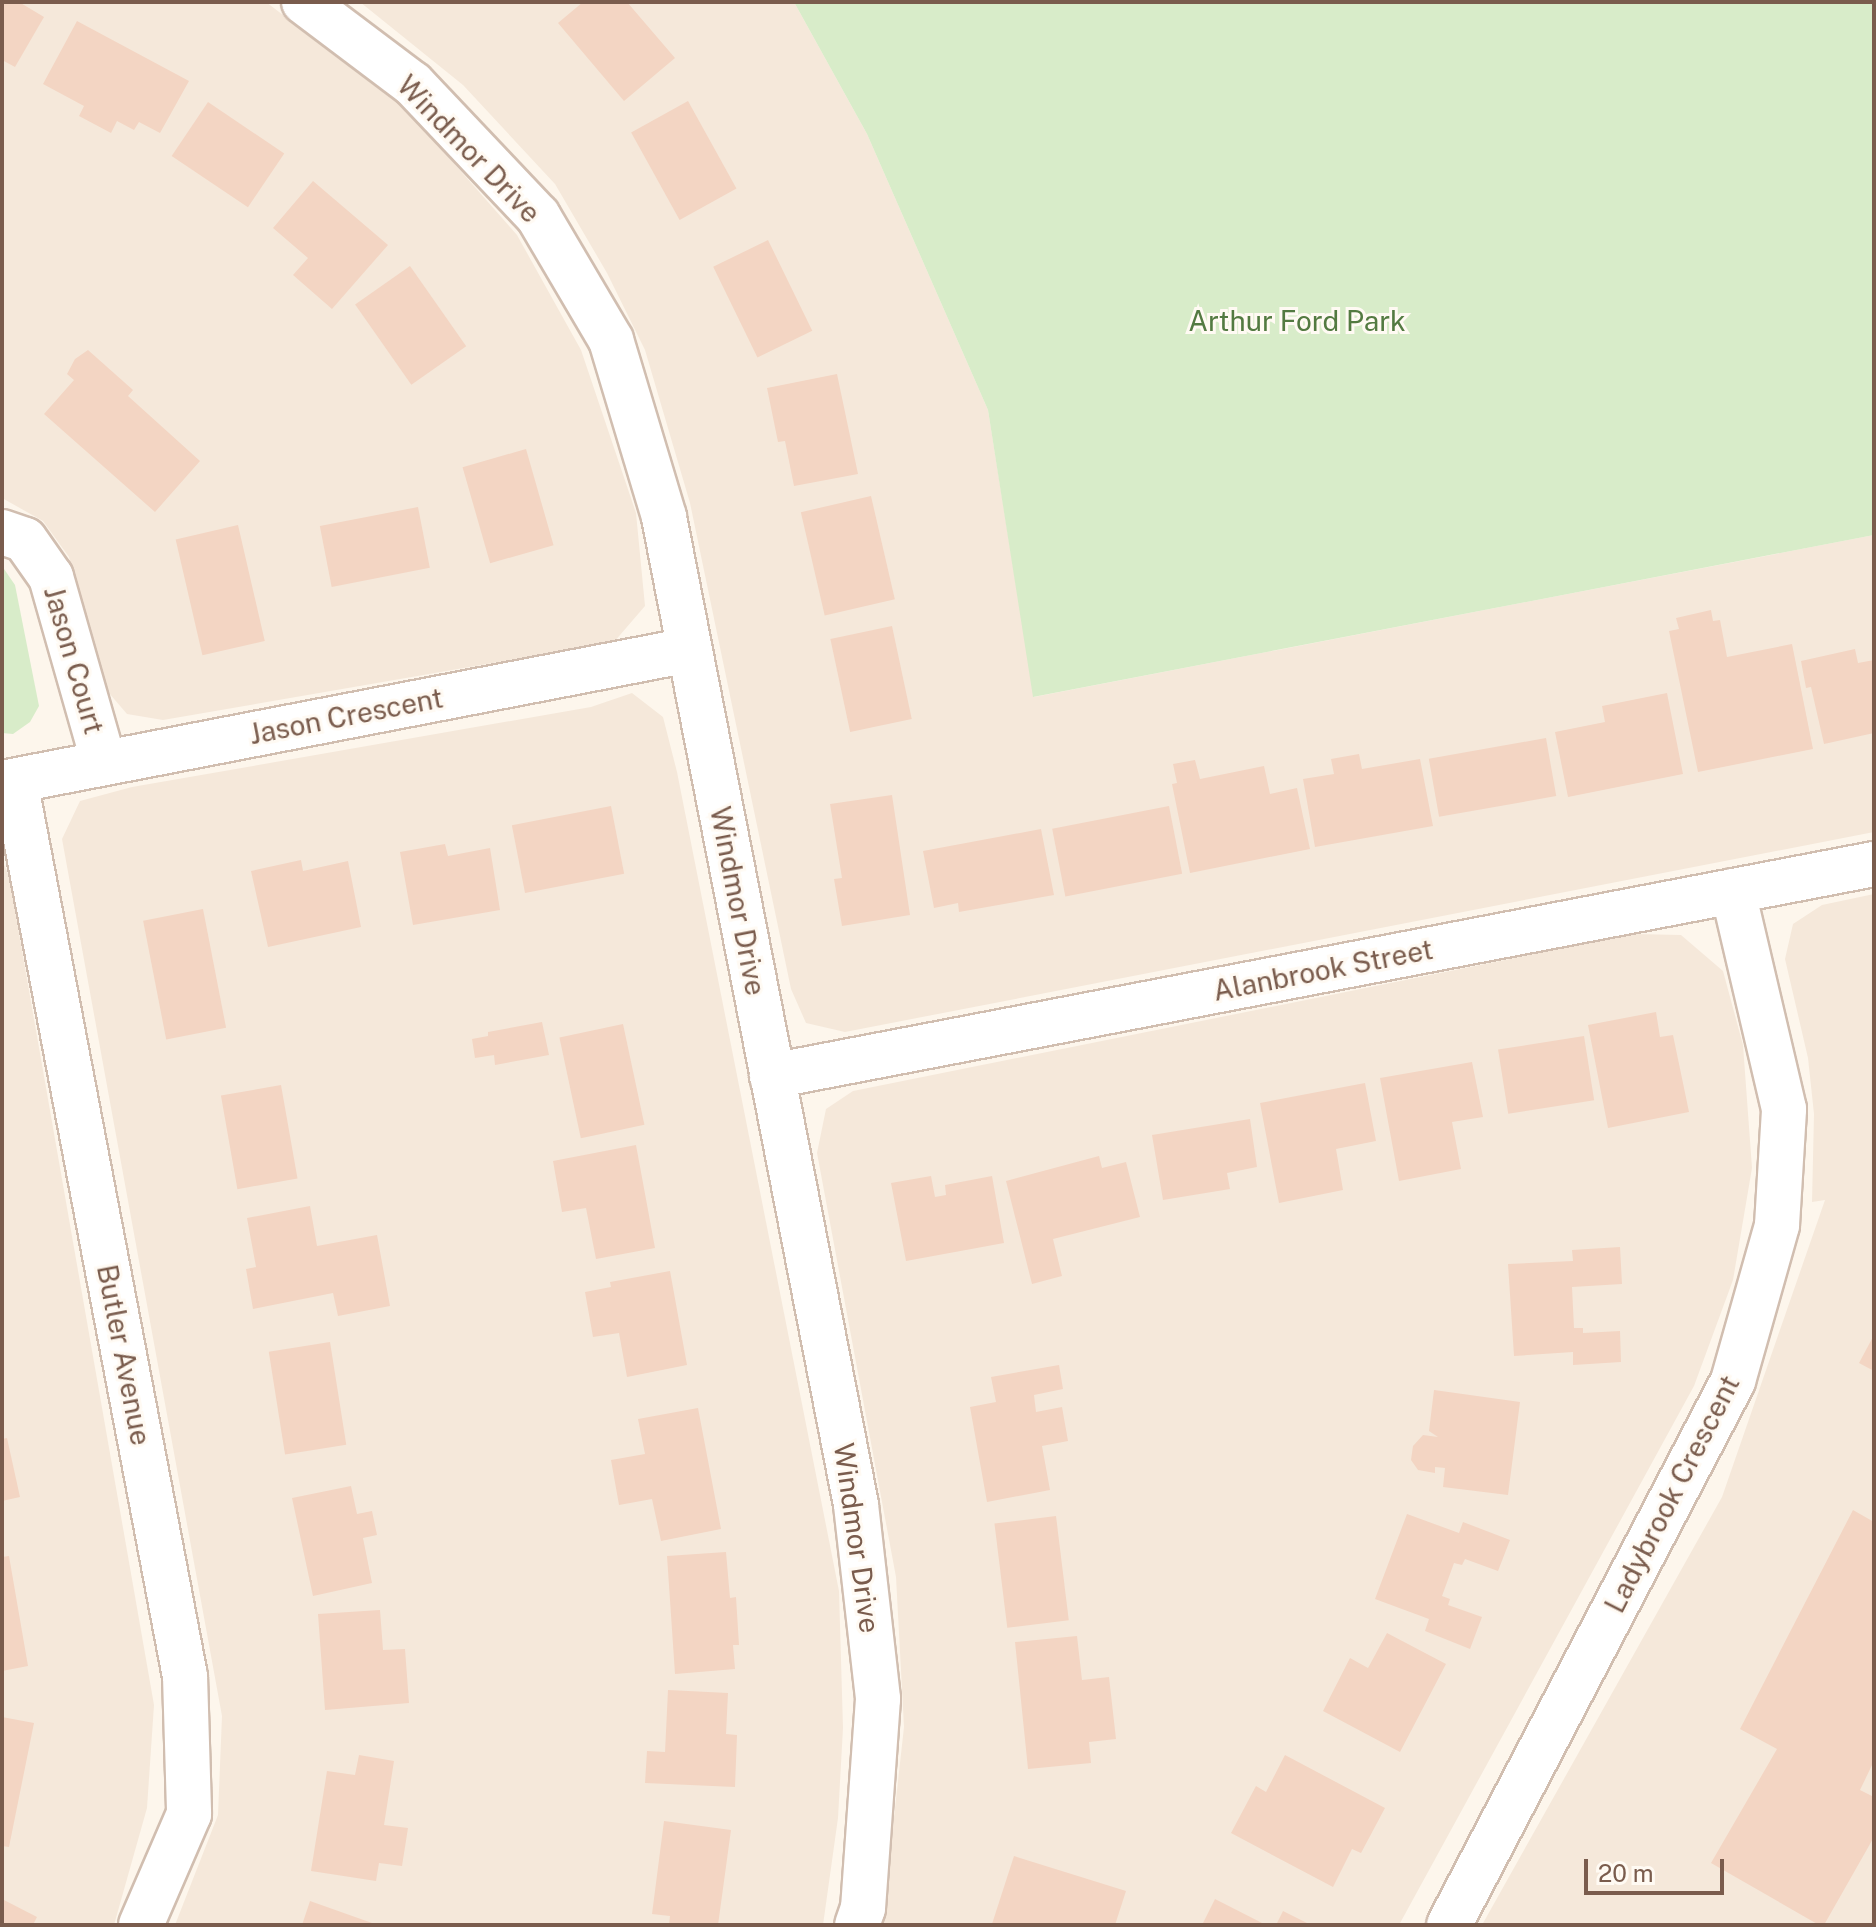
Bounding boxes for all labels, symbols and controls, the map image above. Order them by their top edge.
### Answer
street label: Windmor Drive [390,68,548,230]
park label: Arthur Ford Park [1188,304,1406,338]
street label: Jason Court [37,582,111,738]
street label: Jason Crescent [246,681,446,751]
street label: Windmor Drive [703,804,773,998]
street label: Alanbrook Street [1210,932,1436,1008]
street label: Butler Avenue [90,1262,158,1448]
street label: Ladybrook Crescent [1598,1370,1746,1618]
street label: Windmor Drive [827,1441,887,1635]
scale bar [1588,1843,1728,1893]
text: 20 m [1598,1859,1654,1887]

